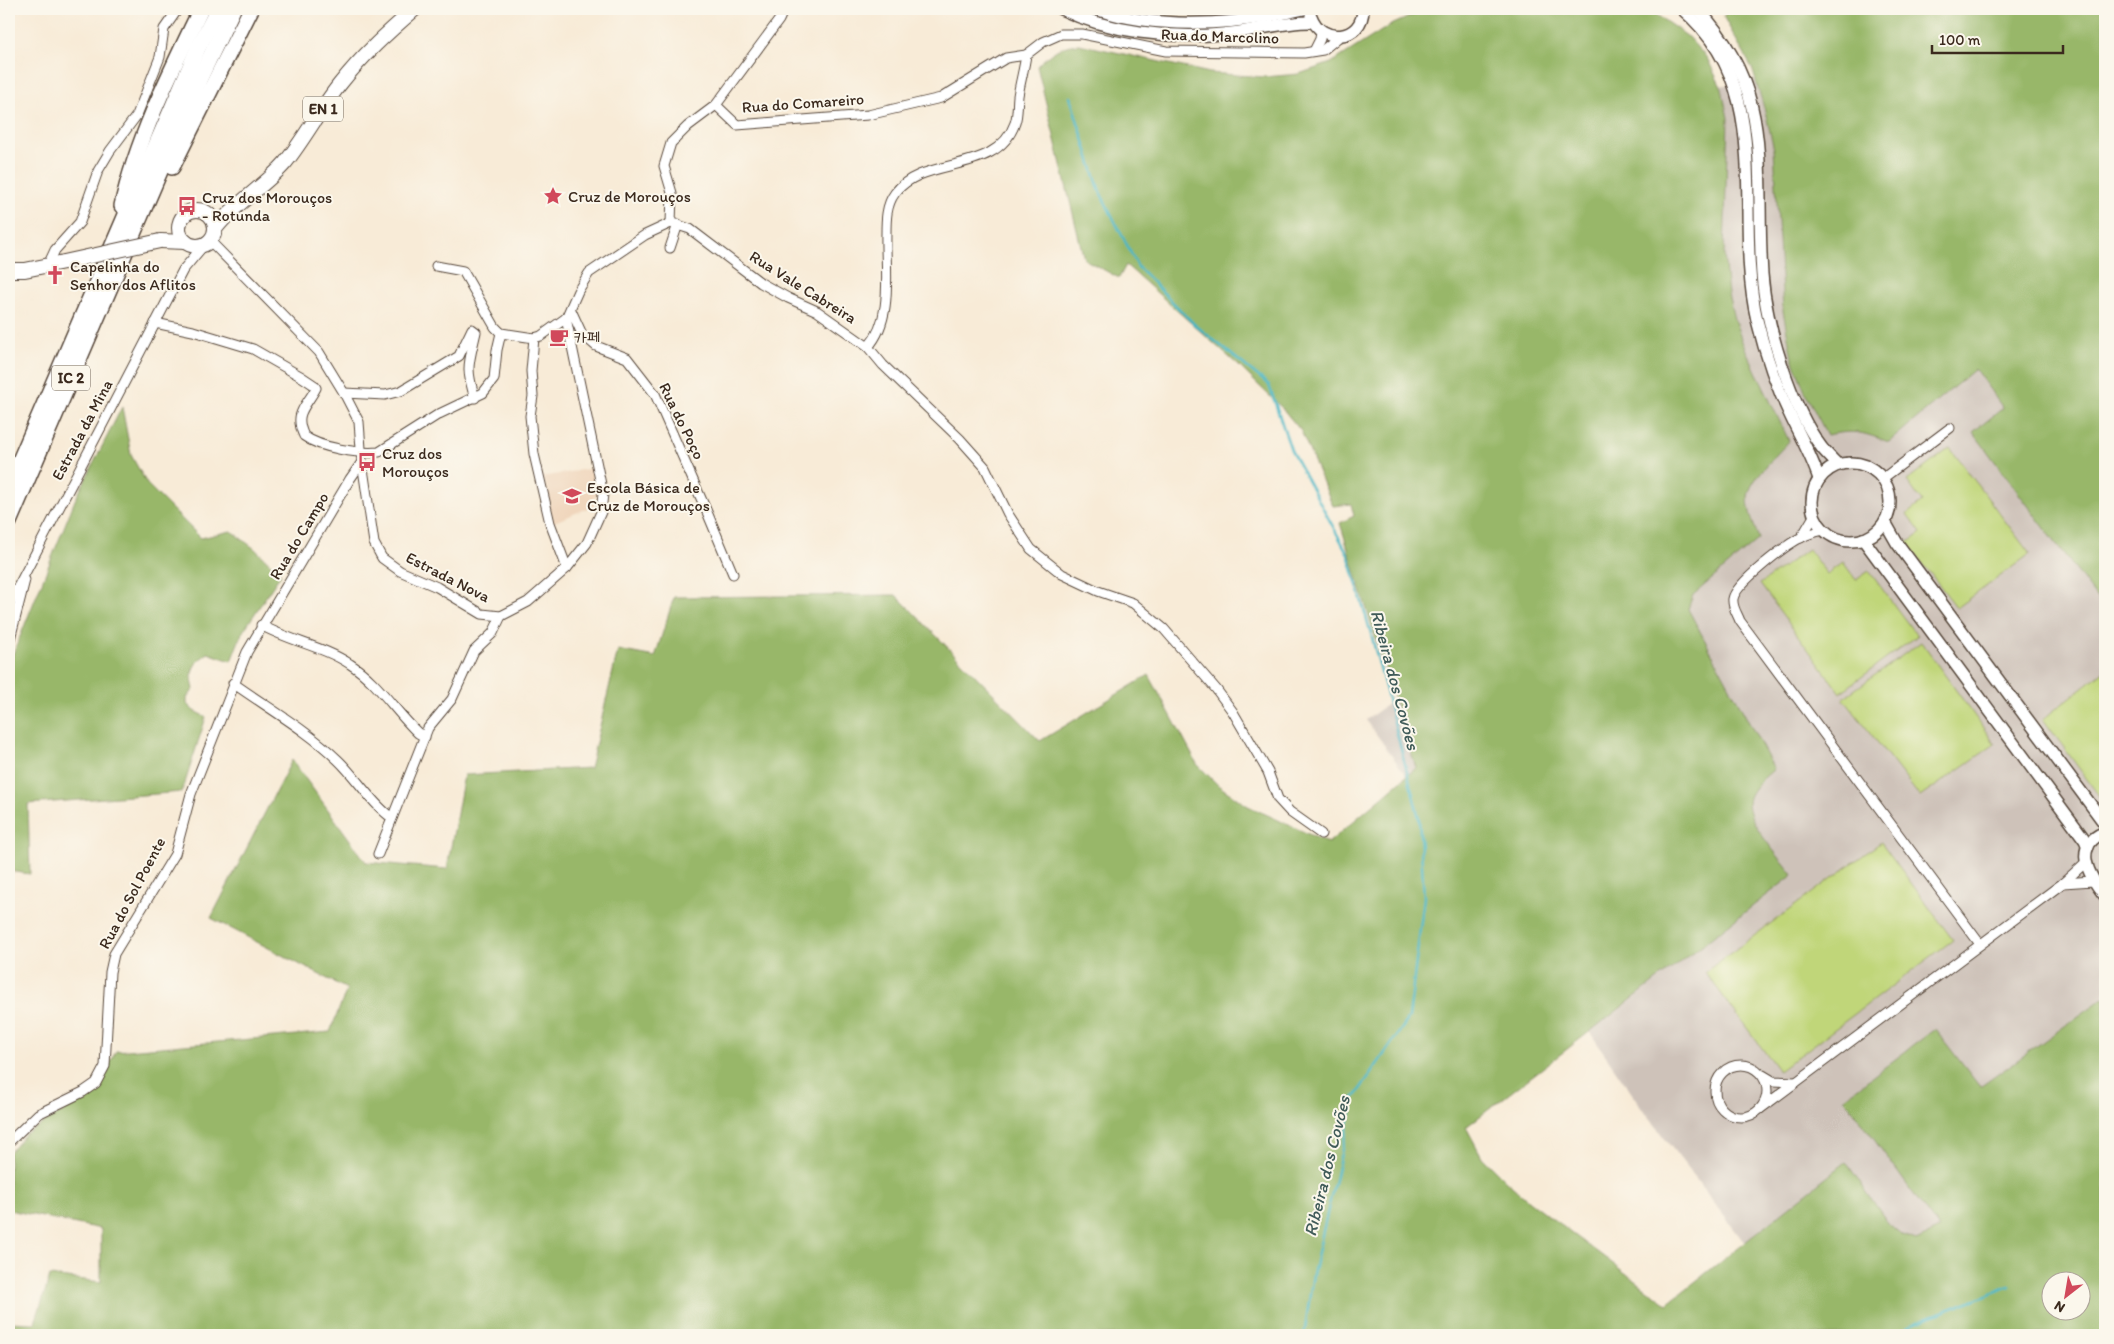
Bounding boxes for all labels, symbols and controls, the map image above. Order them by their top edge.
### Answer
scale bar [1932,22,2063,54]
street label: Rua do Marcolino [1160,24,1280,48]
text: 100 m [1939,31,1981,49]
street label: Rua do Comareiro [741,89,865,117]
road number: EN 1 [303,96,343,122]
place icon: Cruz de Morouços [542,185,564,207]
place label: Cruz de Morouços [568,187,691,206]
place label: Cruz dos Morouços - Rotunda [202,188,332,225]
bus stop icon: Cruz dos Morouços - Rotunda [176,195,198,217]
street label: Rua Vale Cabreira [746,247,860,328]
place label: Capelinha do Senhor dos Aflitos [70,257,196,294]
church icon: Capelinha do Senhor dos Aflitos [44,264,66,286]
cafe icon: 카페 [548,326,570,348]
place label: 카페 [574,328,600,347]
road number: IC 2 [52,366,90,390]
street label: Estrada da Mina [48,376,117,483]
street label: Rua do Poço [655,380,709,462]
place label: Cruz dos Morouços [382,444,449,481]
bus stop icon: Cruz dos Morouços [356,451,378,473]
place label: Escola Básica de Cruz de Morouços [587,478,710,515]
school or university icon: Escola Básica de Cruz de Morouços [561,485,583,507]
street label: Rua do Campo [265,489,333,583]
street label: Estrada Nova [403,548,494,607]
water label: Ribeira dos Covões [1366,608,1425,753]
street label: Rua do Sol Poente [95,834,169,952]
water label: Ribeira dos Covões [1299,1093,1355,1239]
north arrow [2042,1272,2092,1322]
text: N [2051,1297,2068,1316]

